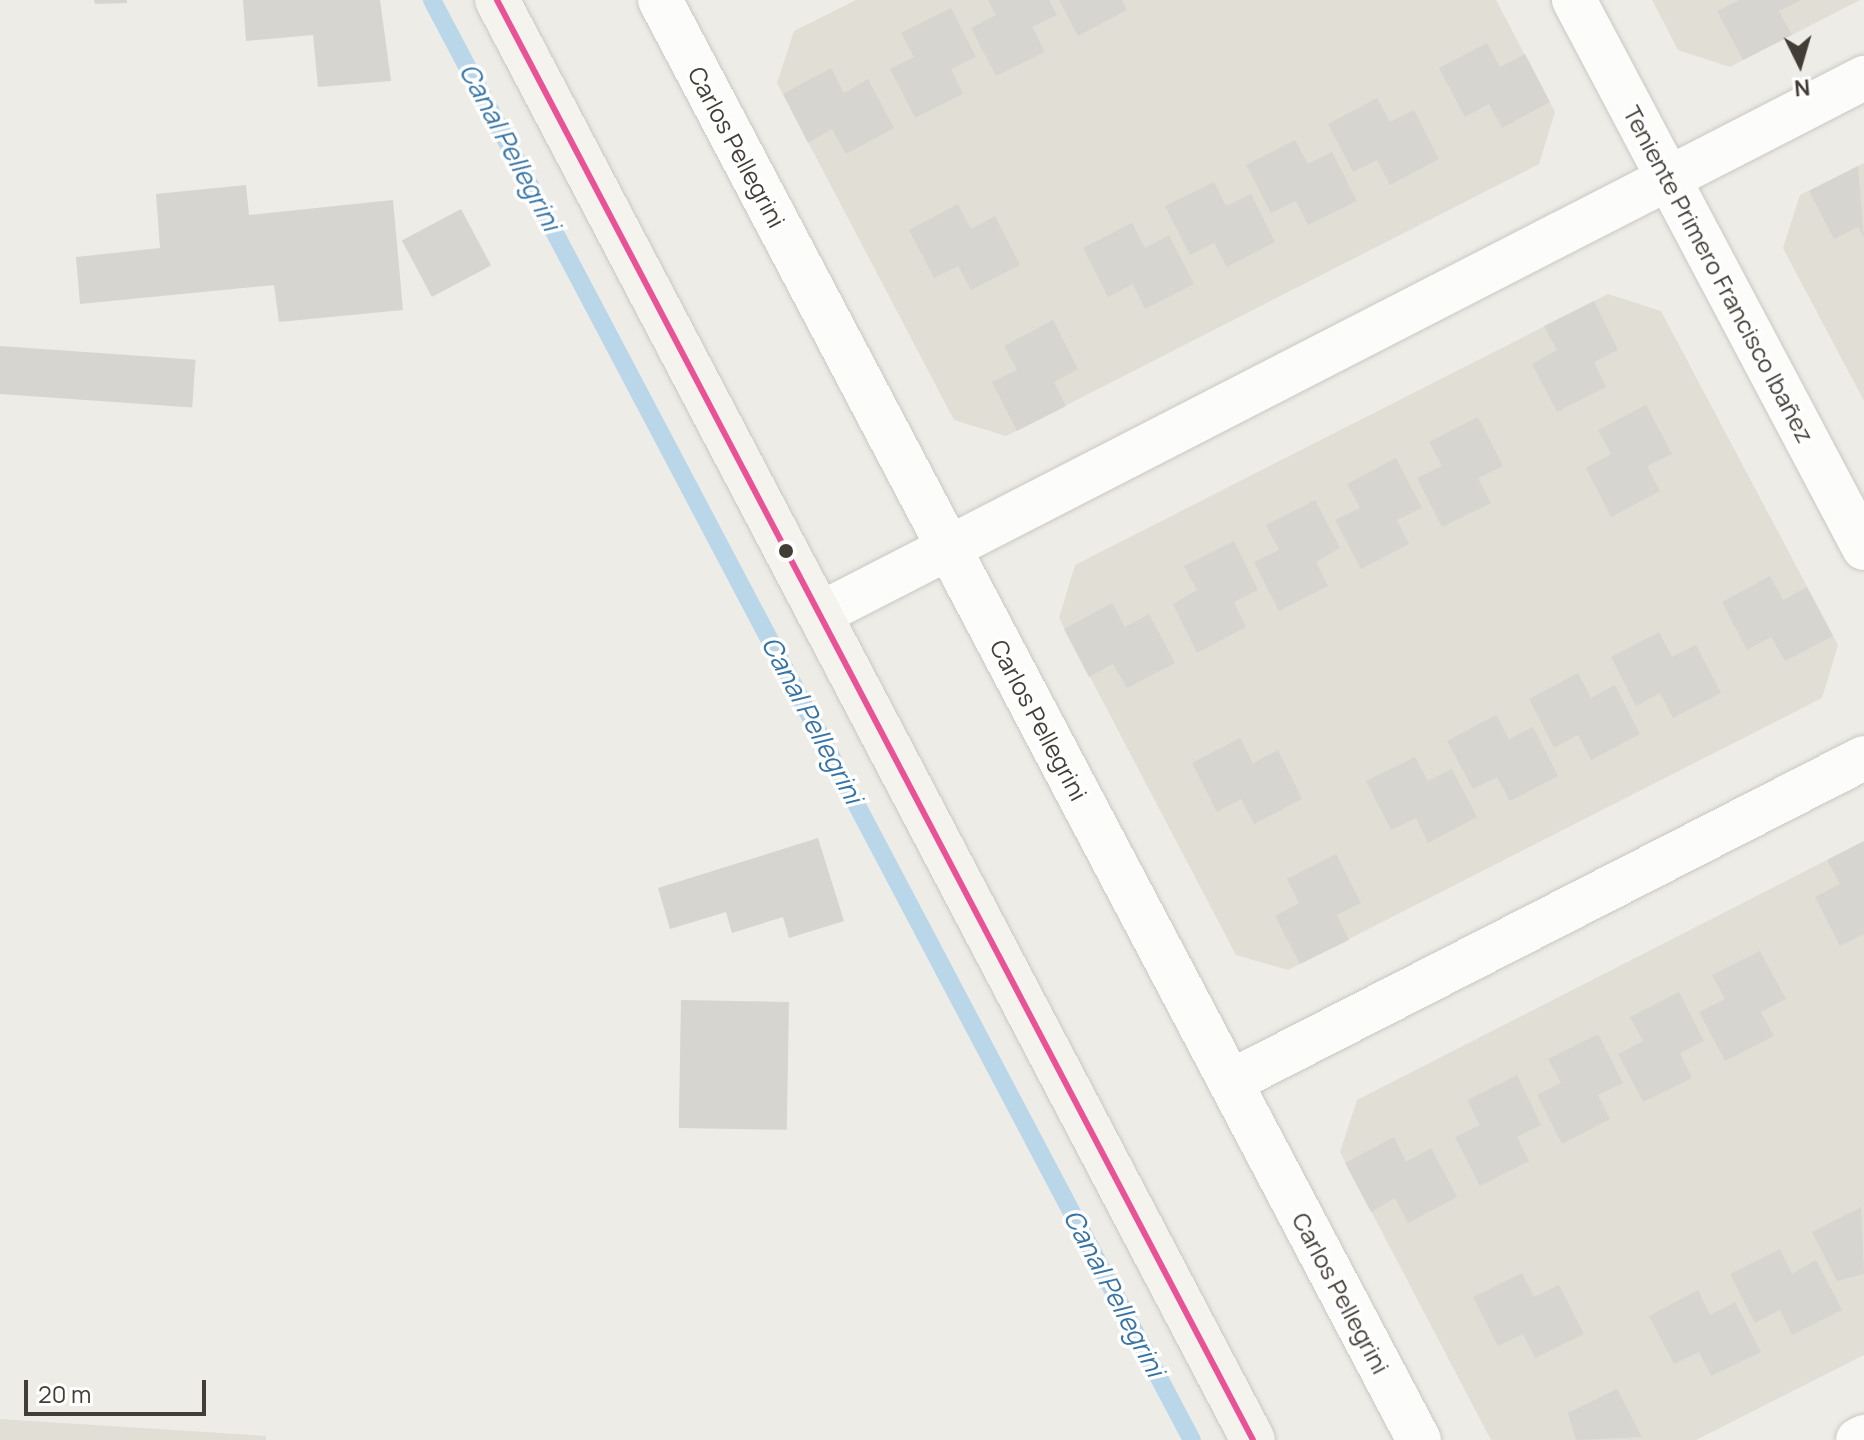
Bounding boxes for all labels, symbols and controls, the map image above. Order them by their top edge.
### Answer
north arrow [1760,24,1840,104]
water label: Canal Pellegrini [453,58,567,236]
street label: Carlos Pellegrini [682,62,792,232]
text: N [1793,72,1811,104]
street label: Teniente Primero Francisco Ibañez [1618,101,1820,447]
unlabelled marker [778,543,794,559]
water label: Canal Pellegrini [755,631,869,809]
street label: Carlos Pellegrini [984,635,1094,805]
water label: Canal Pellegrini [1057,1204,1171,1382]
street label: Carlos Pellegrini [1286,1208,1396,1378]
scale bar [28,1364,210,1414]
text: 20 m [38,1377,91,1410]

